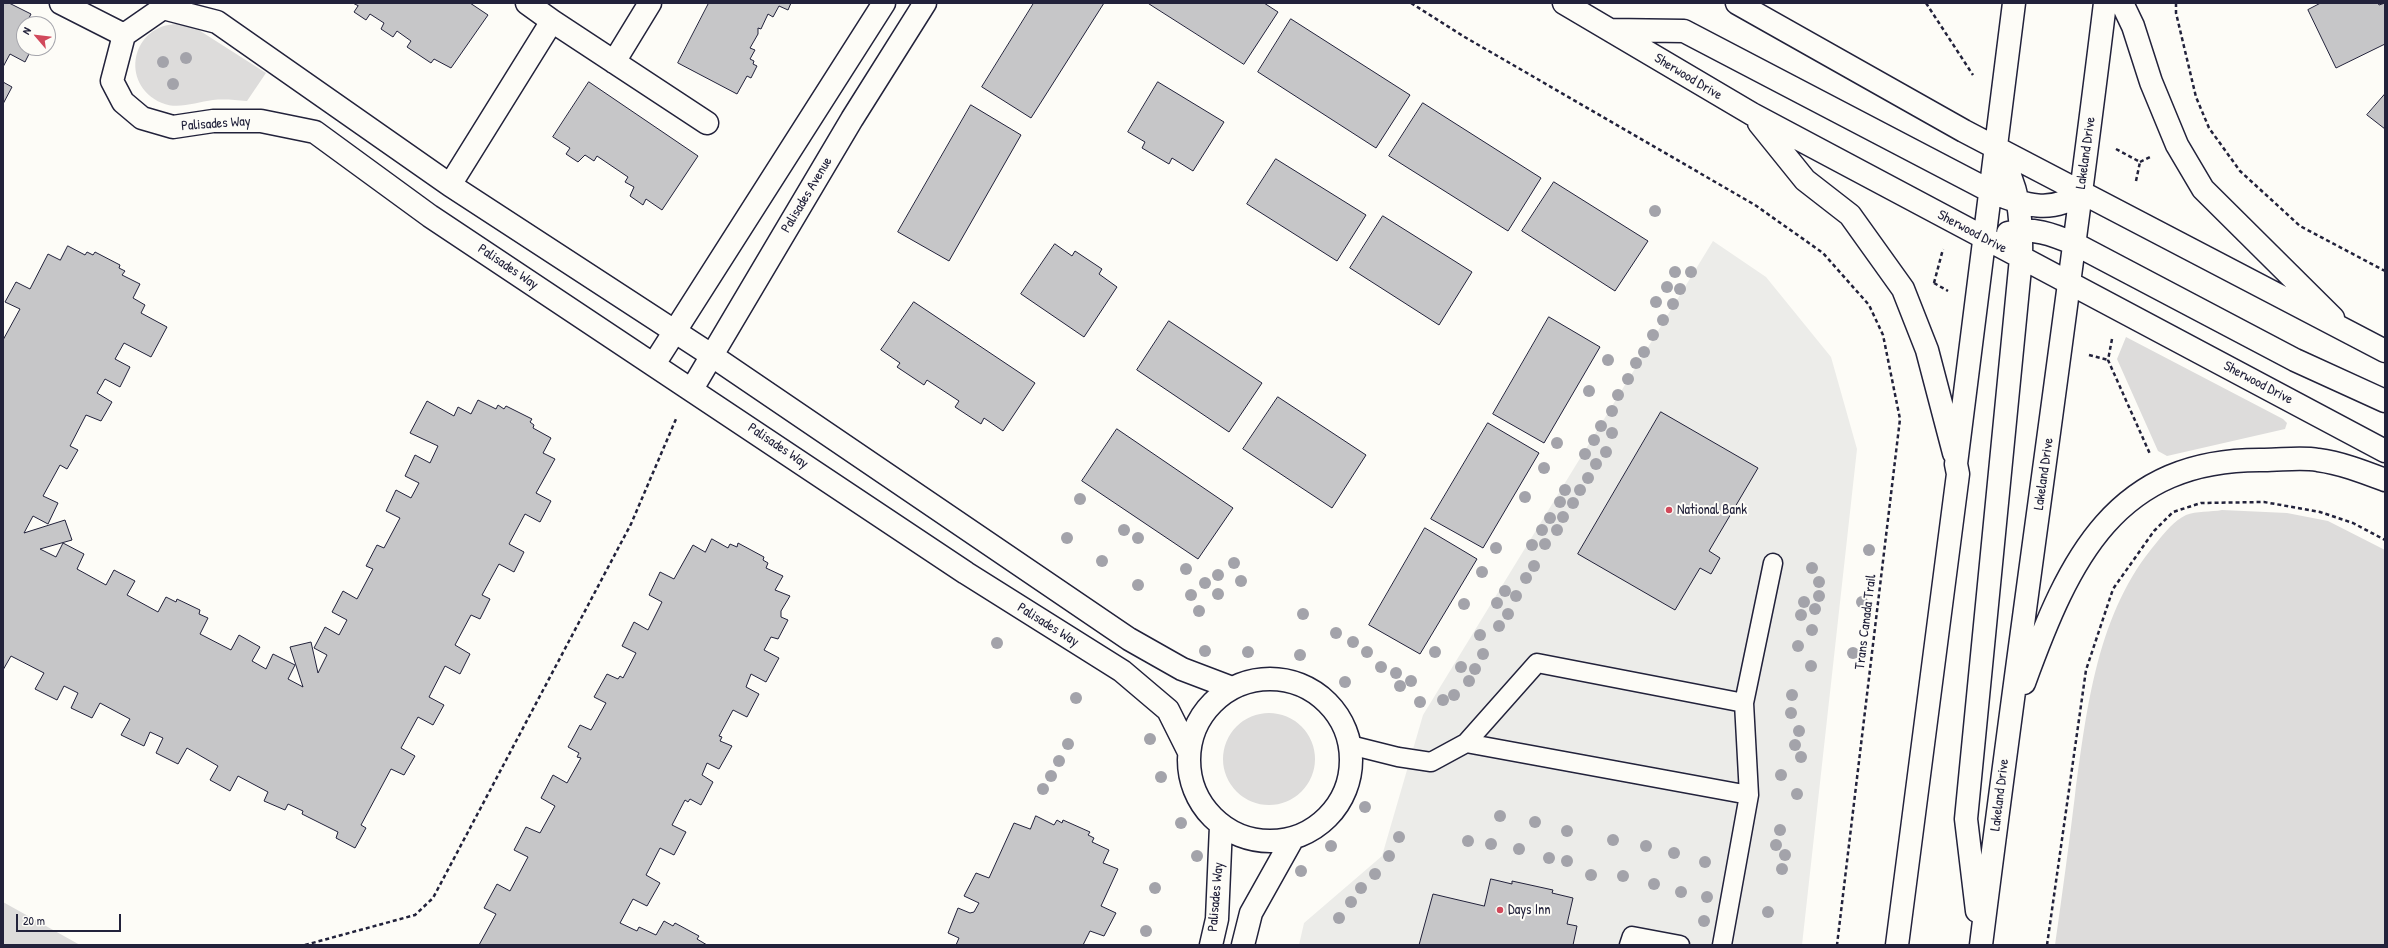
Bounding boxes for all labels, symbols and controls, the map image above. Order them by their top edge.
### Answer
north arrow [16,16,56,56]
text: N [19,25,34,37]
street label: Sherwood Drive [1651,50,1725,104]
street label: Palisades Way [181,113,251,135]
street label: Lakeland Drive [2073,116,2099,190]
street label: Palisades Avenue [778,154,836,236]
street label: Sherwood Drive [1934,207,2010,257]
street label: Palisades Way [474,241,542,293]
street label: Sherwood Drive [2220,358,2296,408]
street label: Palisades Way [744,420,812,472]
street label: Lakeland Drive [2031,437,2057,511]
place label: National Bank [1677,502,1747,518]
marker: National Bank [1664,505,1674,515]
street label: Trans Canada Trail [1852,573,1880,671]
street label: Palisades Way [1014,599,1082,651]
street label: Lakeland Drive [1987,758,2013,832]
street label: Palisades Way [1205,862,1227,932]
place label: Days Inn [1508,902,1551,918]
marker: Days Inn [1495,905,1505,915]
scale bar [18,906,123,932]
text: 20 m [23,912,45,929]

